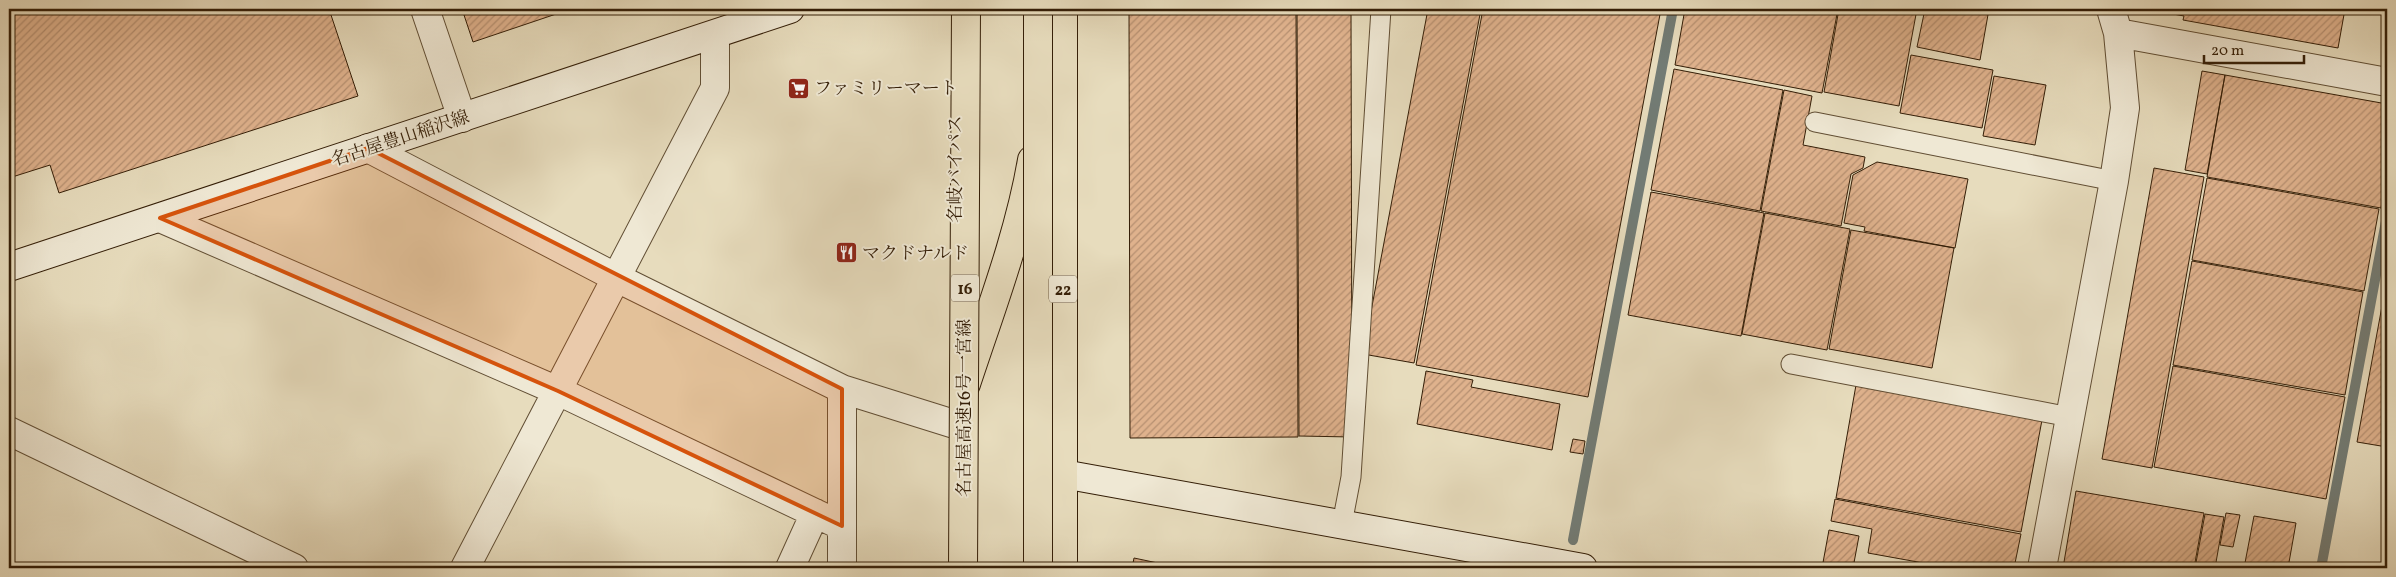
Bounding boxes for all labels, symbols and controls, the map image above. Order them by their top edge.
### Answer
scale bar [2204,32,2304,64]
text: 20 m [2211,41,2244,62]
supermarket icon: ファミリーマート [786,76,810,100]
place label: ファミリーマート [814,77,958,102]
street label: 名古屋豊山稲沢線 [328,105,473,174]
street label: 名岐バイパス [944,115,969,223]
restaurant icon: マクドナルド [834,241,858,265]
place label: マクドナルド [862,242,969,267]
road number: 16 [951,274,979,302]
road number: 22 [1049,276,1077,302]
street label: 名古屋高速16号一宮線 [953,319,978,497]

